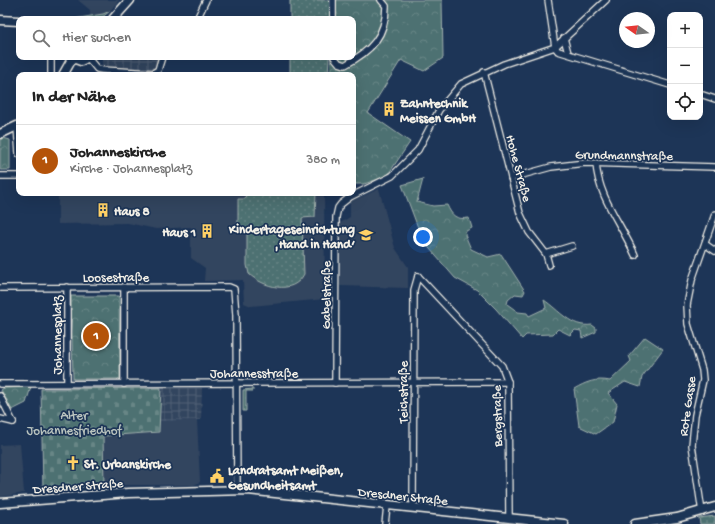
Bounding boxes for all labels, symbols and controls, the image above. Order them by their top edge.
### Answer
north arrow [619,12,655,48]
map controls [667,12,703,120]
button: + [667,12,703,48]
search box [16,16,356,60]
icon: search [30,27,52,49]
text: Hier suchen [62,29,131,47]
button: − [667,48,703,84]
button: locate [667,84,703,120]
text: In der Nähe [32,88,115,108]
place label: Zahntechnik Meissen GmbH [400,97,476,127]
building icon: Zahntechnik Meissen GmbH [381,101,397,117]
street label: Hohe Straße [501,134,534,204]
text: Johanneskirche [70,144,166,162]
street label: Grundmannstraße [575,148,673,165]
text: 1 [42,153,48,168]
text: 380 m [306,153,340,168]
text: Kirche · Johannesplatz [70,162,192,177]
building icon: Haus 8 [95,202,111,218]
place label: Haus 8 [114,205,150,220]
building icon: Haus 1 [199,223,215,239]
place label: Kindertageseinrichtung ‚Hand in Hand‘ [228,223,356,253]
place label: Haus 1 [162,226,196,241]
school or university icon: Kindertageseinrichtung ‚Hand in Hand‘ [358,227,374,243]
your location [413,227,433,247]
street label: Gabelstraße [320,261,335,329]
street label: Loosestraße [83,271,149,286]
street label: Johannesplatz [51,294,66,375]
pin: 1 [83,321,109,351]
street label: Teichstraße [397,360,412,424]
street label: Johannesstraße [210,367,298,382]
street label: Rote Gasse [677,375,700,437]
street label: Bergstraße [490,385,507,448]
park label: Alter Johannesfriedhof [26,409,123,439]
church icon: St. Urbanskirche [65,455,81,471]
place label: St. Urbanskirche [84,458,172,473]
place label: Landratsamt Meißen, Gesundheitsamt [228,464,344,494]
public building icon: Landratsamt Meißen, Gesundheitsamt [209,468,225,484]
street label: Dresdner Straße [31,477,124,498]
street label: Dresdner Straße [356,485,449,510]

